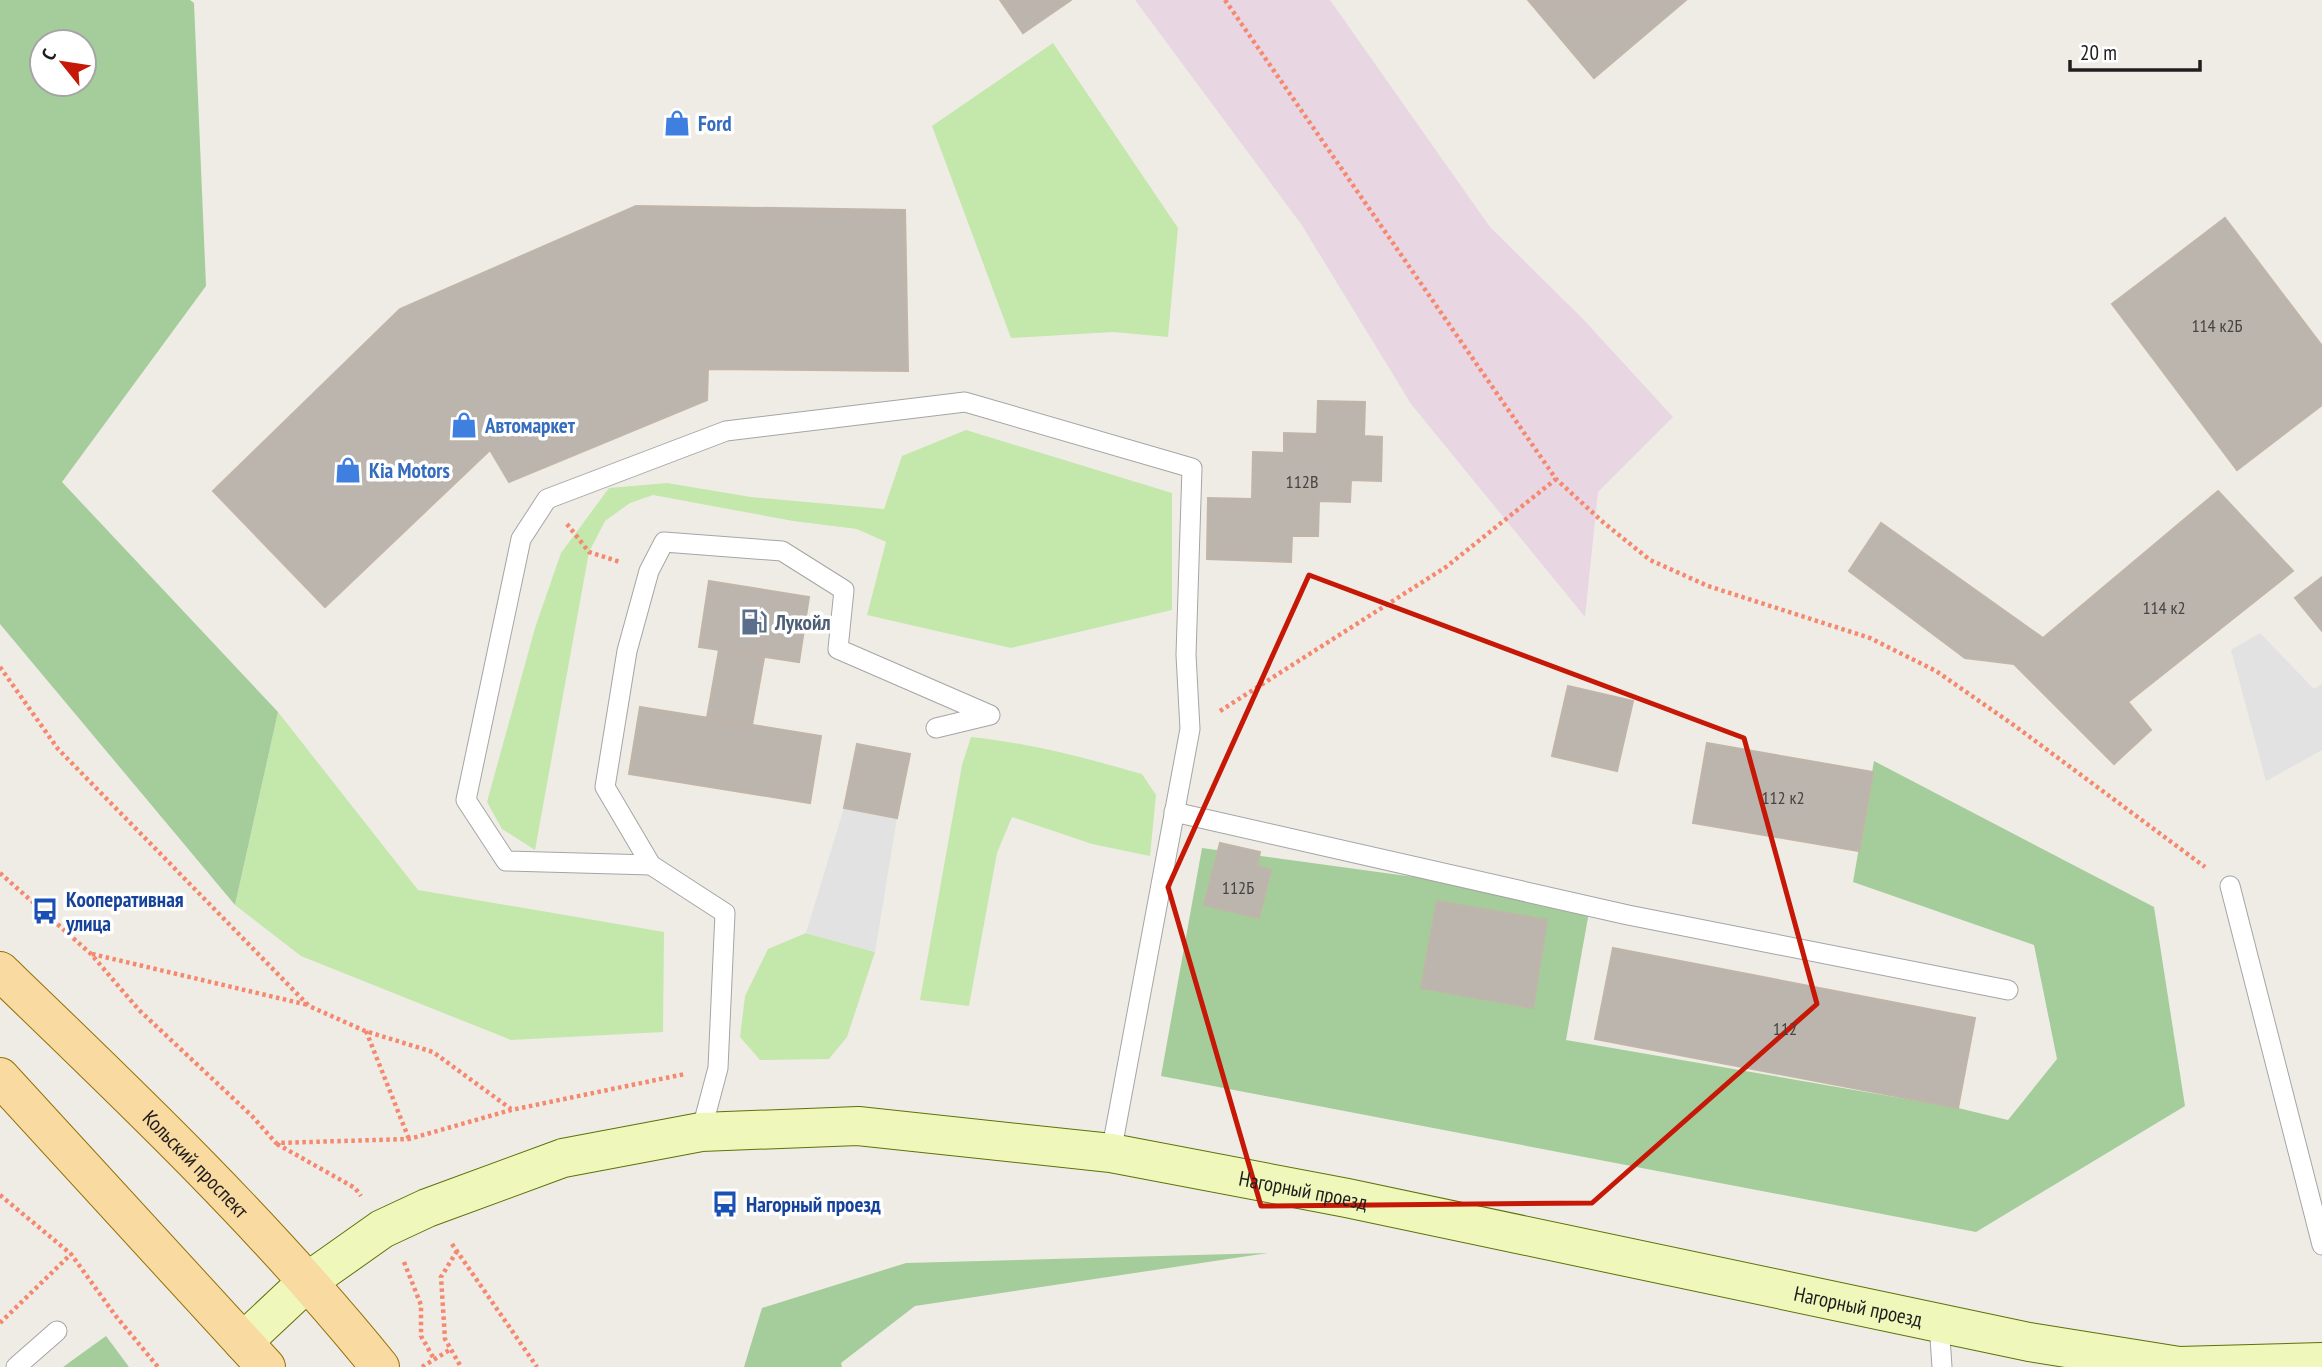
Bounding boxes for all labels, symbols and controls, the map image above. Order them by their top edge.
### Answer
north arrow [28,28,98,98]
scale bar [2070,28,2200,72]
text: 20 m [2080,39,2117,66]
text: С [36,44,61,64]
shop icon: Ford [662,108,692,138]
place label: Ford [698,110,732,137]
house number: 114 к2Б [2191,314,2243,337]
shop icon: Автомаркет [449,410,479,440]
place label: Автомаркет [484,412,576,439]
shop icon: Kia Motors [333,455,363,485]
place label: Kia Motors [369,457,450,484]
house number: 112В [1286,470,1318,493]
house number: 114 к2 [2142,596,2186,619]
fuel station icon: Лукойл [739,607,769,637]
place label: Лукойл [774,609,831,636]
house number: 112 к2 [1761,786,1805,809]
house number: 112Б [1222,876,1254,899]
place label: Кооперативная улица [65,886,184,937]
bus stop icon: Кооперативная улица [30,896,60,926]
house number: 112 [1773,1017,1797,1040]
street label: Кольский проспект [137,1104,255,1224]
street label: Нагорный проезд [1237,1164,1370,1216]
bus stop icon: Нагорный проезд [710,1189,740,1219]
place label: Нагорный проезд [746,1191,881,1218]
street label: Нагорный проезд [1792,1279,1925,1333]

